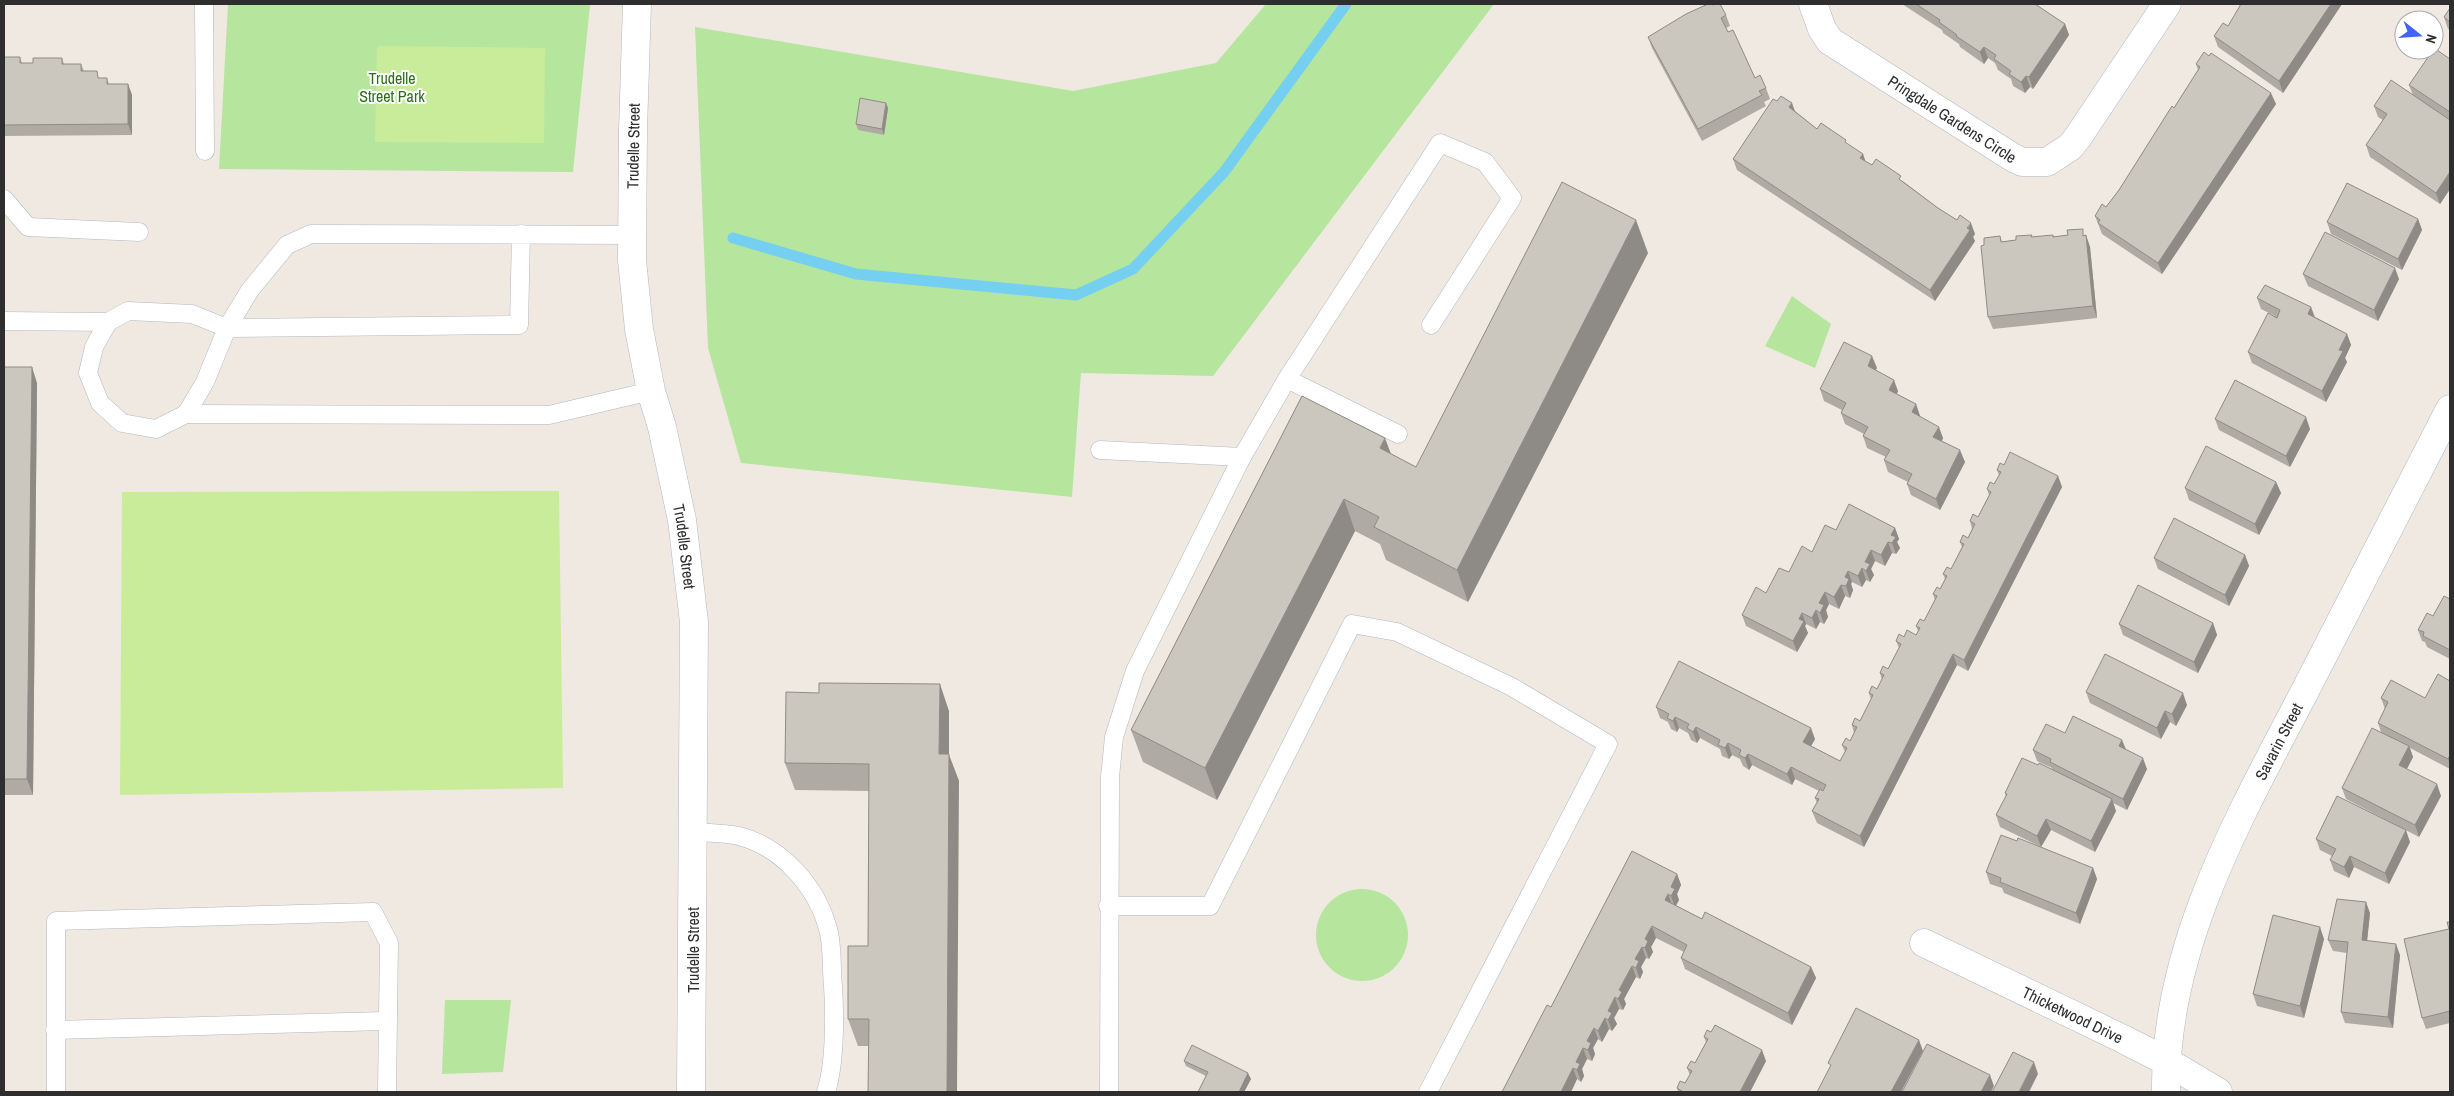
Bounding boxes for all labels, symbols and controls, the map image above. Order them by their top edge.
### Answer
north arrow [2394,10,2444,60]
text: N [2422,32,2441,45]
park label: Trudelle Street Park [359,67,425,107]
street label: Pringdale Gardens Circle [1884,70,2021,168]
street label: Trudelle Street [621,103,645,189]
street label: Trudelle Street [668,502,701,591]
street label: Savarin Street [2249,699,2308,784]
street label: Trudelle Street [682,907,704,993]
street label: Thicketwood Drive [2019,981,2127,1048]

